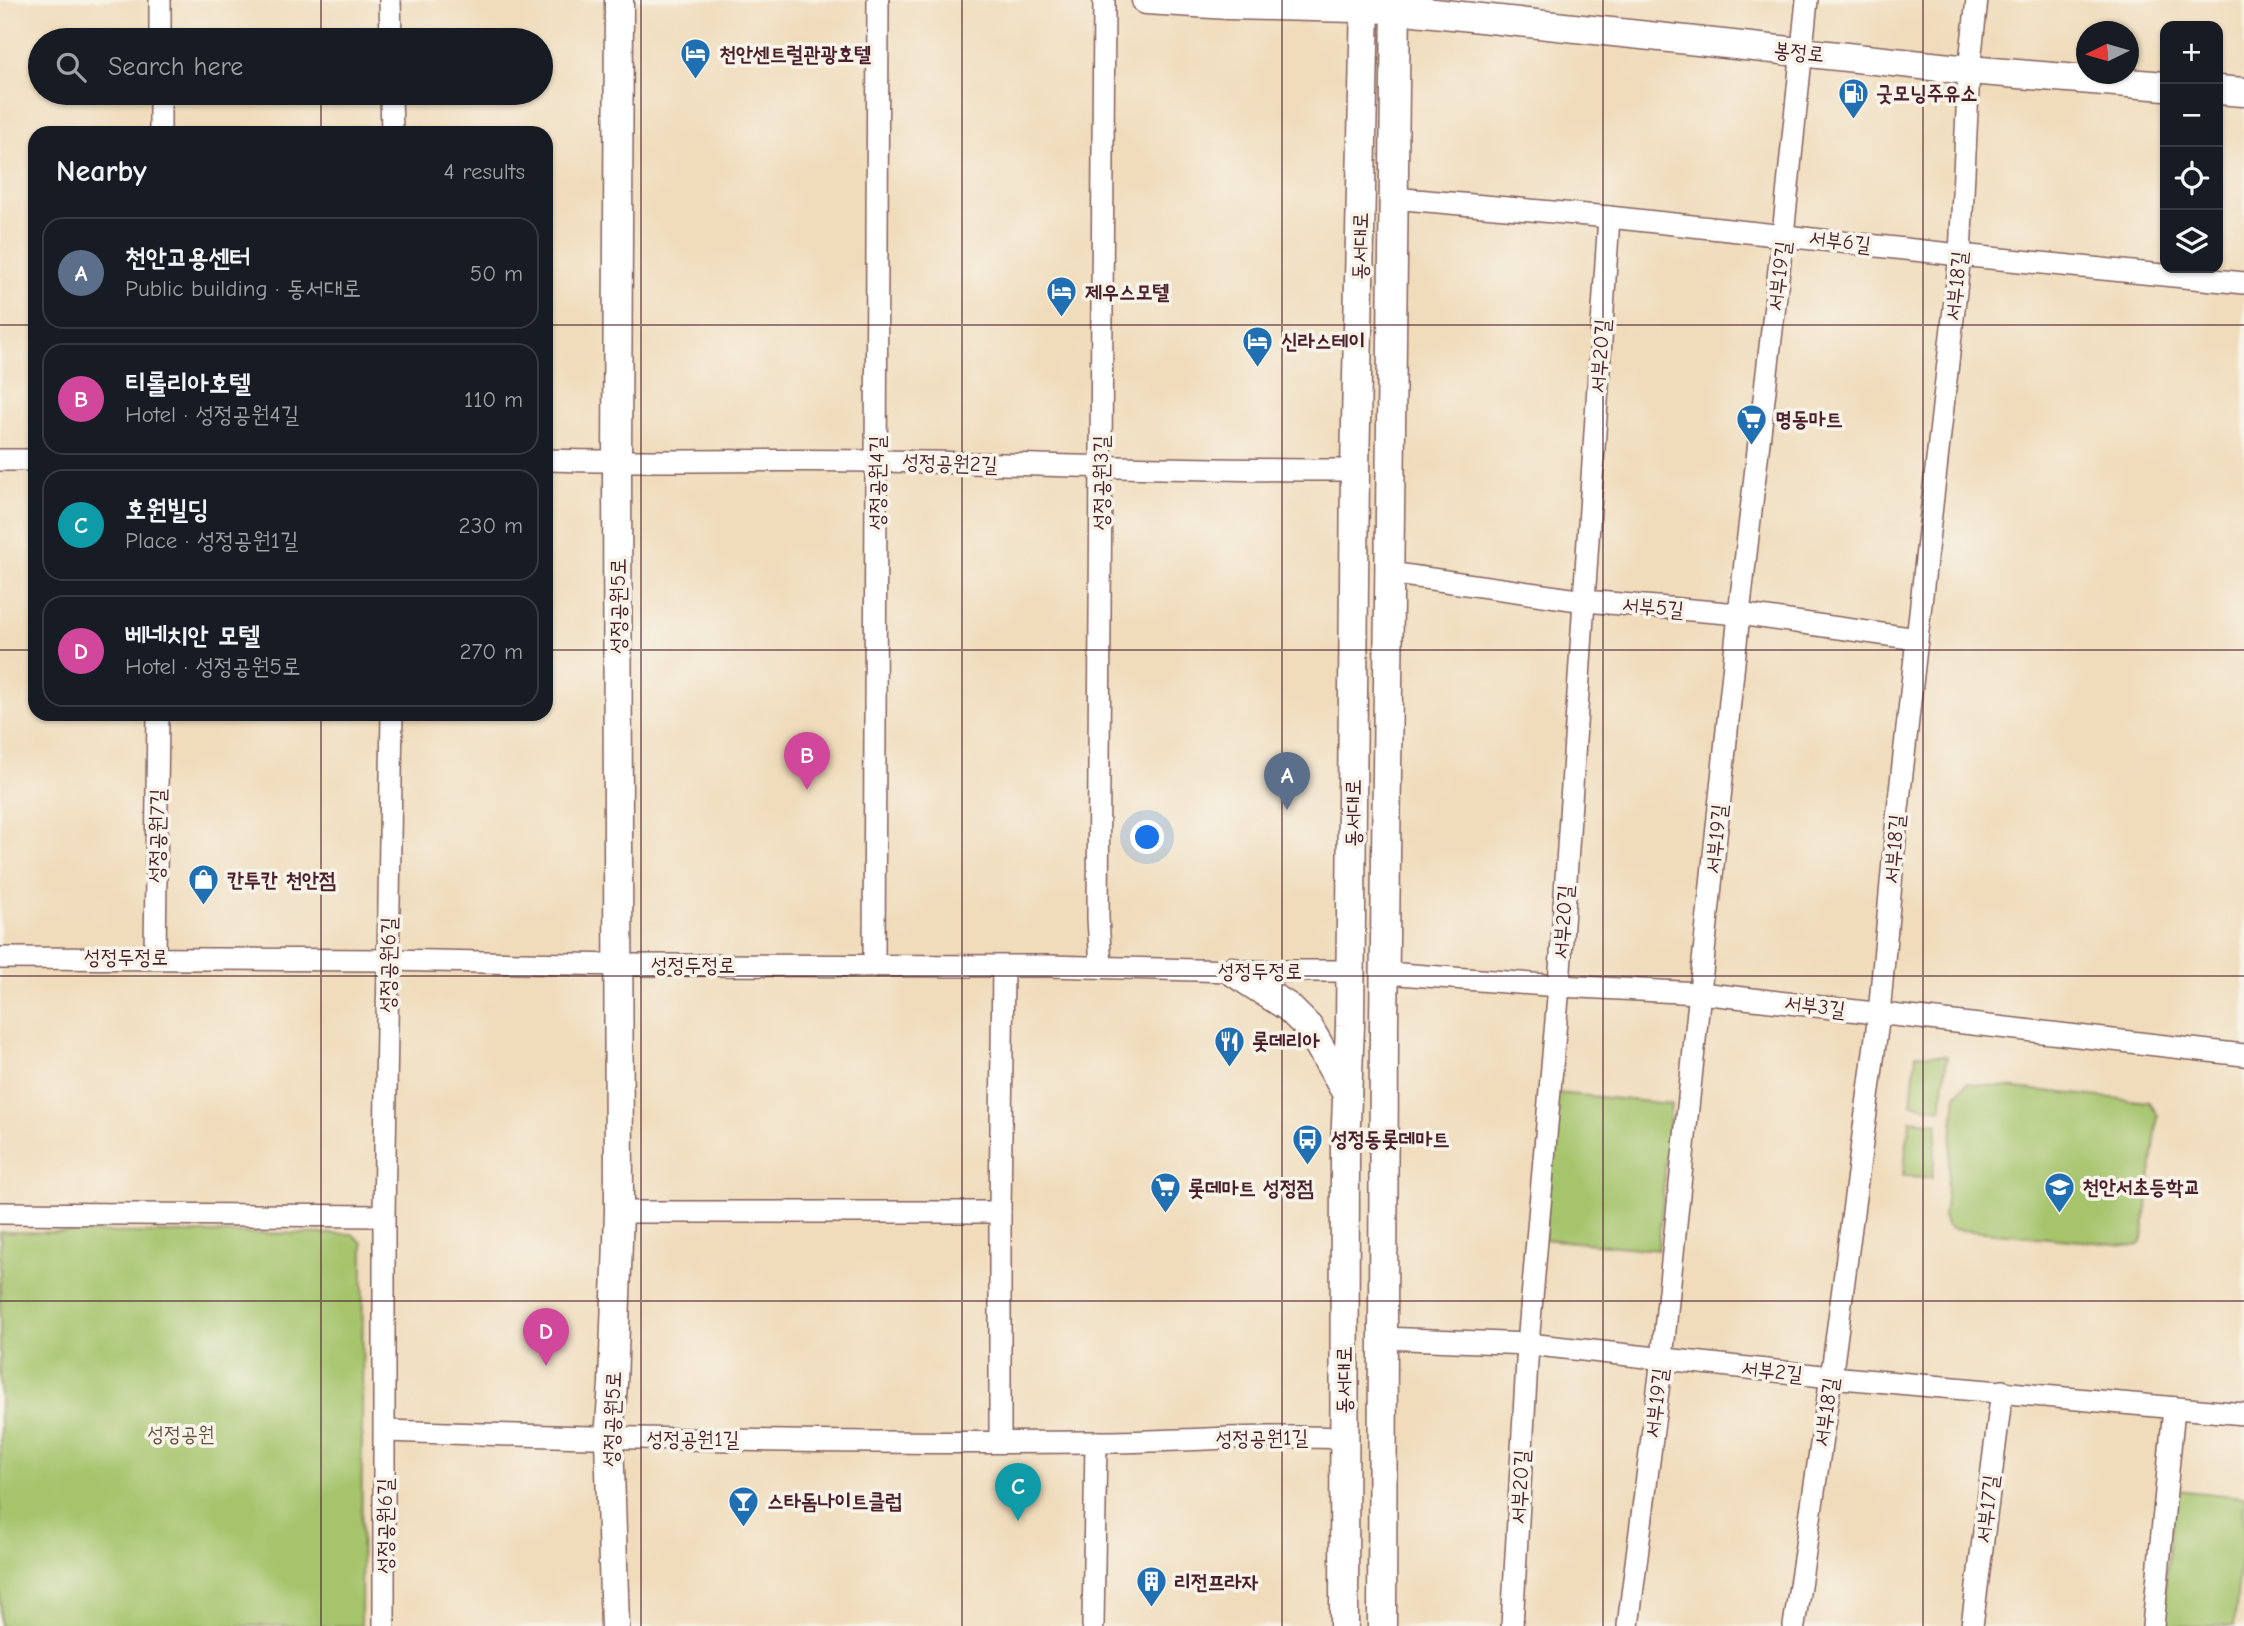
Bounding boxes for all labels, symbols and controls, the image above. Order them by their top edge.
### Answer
north arrow [2076,21,2139,84]
map controls [2160,21,2223,273]
button: + [2160,21,2223,84]
search box [28,28,553,105]
hotel icon: 천안센트럴관광호텔 [679,37,713,81]
street label: 봉정로 [1773,37,1825,67]
place label: 천안센트럴관광호텔 [719,42,871,66]
icon: search [52,48,90,86]
text: Search here [108,52,243,82]
fuel station icon: 굿모닝주유소 [1836,76,1870,120]
place label: 굿모닝주유소 [1876,81,1977,105]
button: − [2160,84,2223,147]
button: locate [2160,147,2223,210]
text: Nearby [56,154,147,189]
text: 4 results [443,158,525,185]
button: layers [2160,210,2223,273]
street label: 동서대로 [1347,212,1373,280]
street label: 서부6길 [1808,225,1872,257]
street label: 서부19길 [1763,240,1795,312]
text: 천안고용센터 [125,243,251,273]
street label: 서부18길 [1940,250,1972,322]
text: A [75,260,87,287]
text: 50 m [470,260,523,287]
text: Public building · 동서대로 [125,275,361,302]
hotel icon: 제우스모텔 [1045,275,1079,319]
place label: 제우스모텔 [1085,280,1170,304]
street label: 서부20길 [1585,318,1615,394]
hotel icon: 신라스테이 [1241,324,1275,368]
place label: 신라스테이 [1281,329,1366,353]
text: 티롤리아호텔 [125,369,251,399]
text: B [74,386,88,413]
text: 110 m [464,386,523,413]
text: Hotel · 성정공원4길 [125,401,299,428]
supermarket icon: 명동마트 [1735,402,1769,446]
place label: 명동마트 [1775,407,1843,431]
street label: 성정공원3길 [1089,435,1113,531]
street label: 성정공원4길 [865,436,889,530]
street label: 성정공원2길 [902,449,998,477]
text: 호원빌딩 [125,495,209,525]
text: C [74,512,88,539]
text: 230 m [459,512,523,539]
text: Place · 성정공원1길 [125,527,298,554]
street label: 성정공원5로 [606,558,630,654]
street label: 서부5길 [1621,592,1685,622]
text: 베네치안 모텔 [125,621,260,651]
text: D [74,638,88,665]
text: 270 m [459,638,523,665]
text: Hotel · 성정공원5로 [125,653,300,680]
pin: B [784,732,830,790]
pin: A [1264,752,1310,810]
street label: 동서대로 [1341,779,1365,847]
street label: 성정공원7길 [144,788,170,883]
street label: 서부19길 [1700,803,1732,875]
street label: 서부18길 [1879,813,1909,885]
your location [1130,820,1164,854]
shop icon: 칸투칸 천안점 [187,863,221,907]
place label: 칸투칸 천안점 [227,868,336,892]
street label: 서부20길 [1548,884,1578,960]
street label: 성정공원6길 [375,917,401,1013]
street label: 성정두정로 [84,945,168,969]
street label: 성정두정로 [651,953,735,977]
street label: 성정두정로 [1218,959,1302,983]
street label: 서부3길 [1783,990,1847,1022]
restaurant icon: 롯데리아 [1212,1024,1246,1068]
place label: 롯데리아 [1252,1029,1320,1053]
bus stop icon: 성정동롯데마트 [1291,1122,1325,1166]
place label: 성정동롯데마트 [1331,1127,1449,1151]
school or university icon: 천안서초등학교 [2042,1170,2076,1214]
supermarket icon: 롯데마트 성정점 [1148,1171,1182,1215]
place label: 천안서초등학교 [2082,1175,2200,1199]
place label: 롯데마트 성정점 [1188,1176,1314,1200]
pin: D [523,1308,569,1366]
street label: 동서대로 [1332,1346,1356,1414]
street label: 서부2길 [1740,1356,1804,1386]
street label: 서부19길 [1640,1367,1672,1439]
street label: 성정공원5로 [598,1371,626,1467]
street label: 서부18길 [1809,1376,1843,1448]
park label: 성정공원 [147,1422,215,1446]
street label: 성정공원1길 [1215,1425,1309,1451]
street label: 성정공원1길 [647,1427,740,1451]
street label: 서부20길 [1506,1449,1534,1525]
pin: C [995,1463,1041,1521]
street label: 서부17길 [1971,1473,2003,1545]
street label: 성정공원6길 [373,1478,397,1574]
bar icon: 스타돔나이트클럽 [727,1484,761,1528]
place label: 스타돔나이트클럽 [767,1489,902,1513]
building icon: 리전프라자 [1134,1565,1168,1609]
place label: 리전프라자 [1174,1570,1259,1594]

